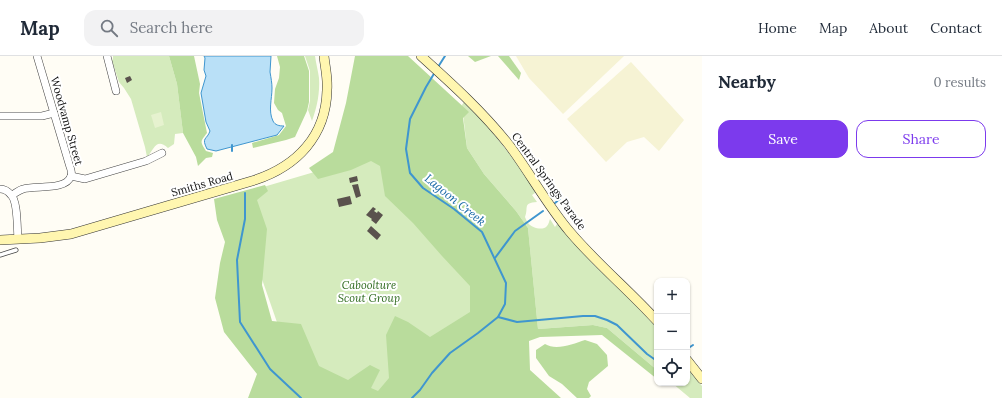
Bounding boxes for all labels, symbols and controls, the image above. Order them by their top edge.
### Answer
search box [84,10,364,46]
text: Map [20,16,60,40]
icon: search [98,17,120,39]
text: Search here [130,18,213,37]
text: Home [758,19,797,37]
text: Map [819,19,847,37]
text: About [869,19,908,37]
text: Contact [930,19,982,37]
text: Nearby [718,71,776,93]
text: 0 results [934,74,986,91]
street label: Woodvamp Street [48,75,87,168]
button: Save [718,120,848,158]
button: Share [856,120,986,158]
street label: Central Springs Parade [509,129,589,233]
street label: Smiths Road [169,168,235,199]
water label: Lagoon Creek [422,170,489,229]
park label: Caboolture Scout Group [338,278,400,305]
map controls [654,278,690,386]
button: + [654,278,690,314]
button: − [654,314,690,350]
button: locate [654,350,690,386]

